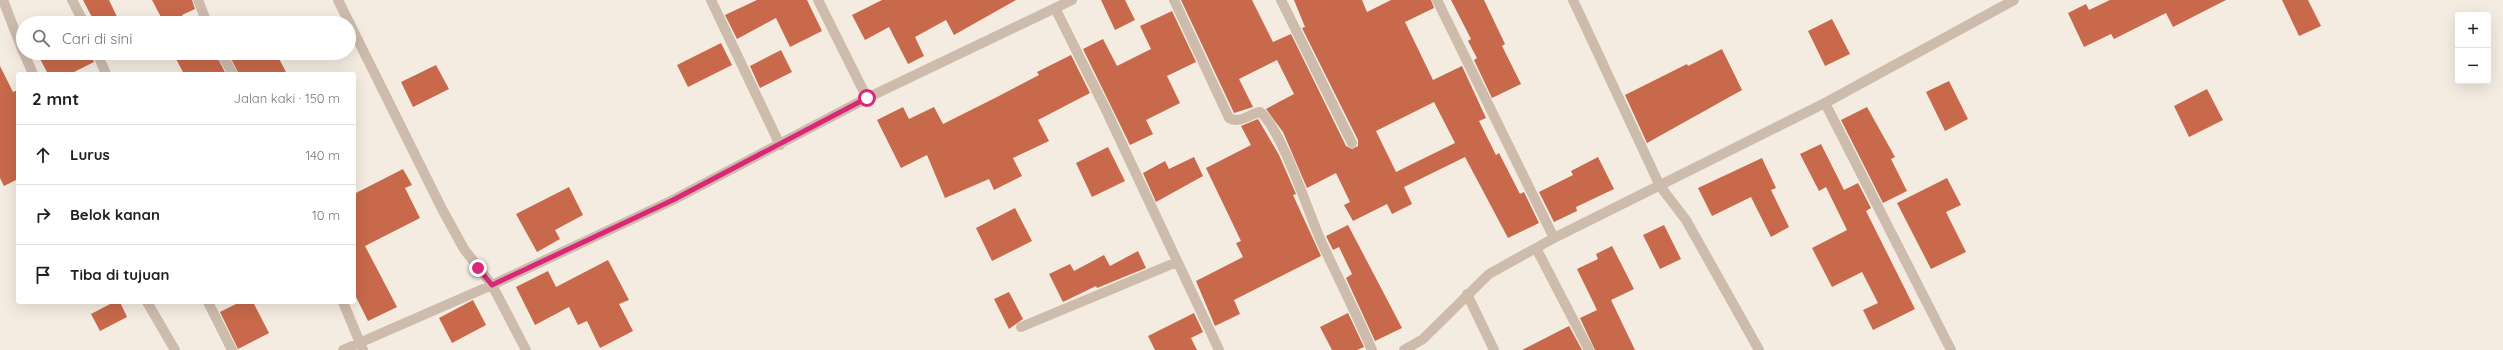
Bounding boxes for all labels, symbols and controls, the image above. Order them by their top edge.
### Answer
map controls [2455,12,2491,84]
button: + [2455,12,2491,48]
search box [16,16,356,60]
icon: search [30,27,52,49]
text: Cari di sini [62,29,133,48]
button: − [2455,48,2491,84]
text: 2 mnt [32,88,79,109]
route start [858,89,876,107]
text: Jalan kaki · 150 m [234,90,340,106]
icon: ahead [32,144,54,166]
text: Lurus [70,145,110,164]
text: 140 m [305,147,340,163]
icon: right [32,204,54,226]
text: Belok kanan [70,205,160,224]
text: 10 m [312,207,340,223]
route end [469,259,487,277]
icon: arrive [32,264,54,286]
text: Tiba di tujuan [70,265,169,284]

